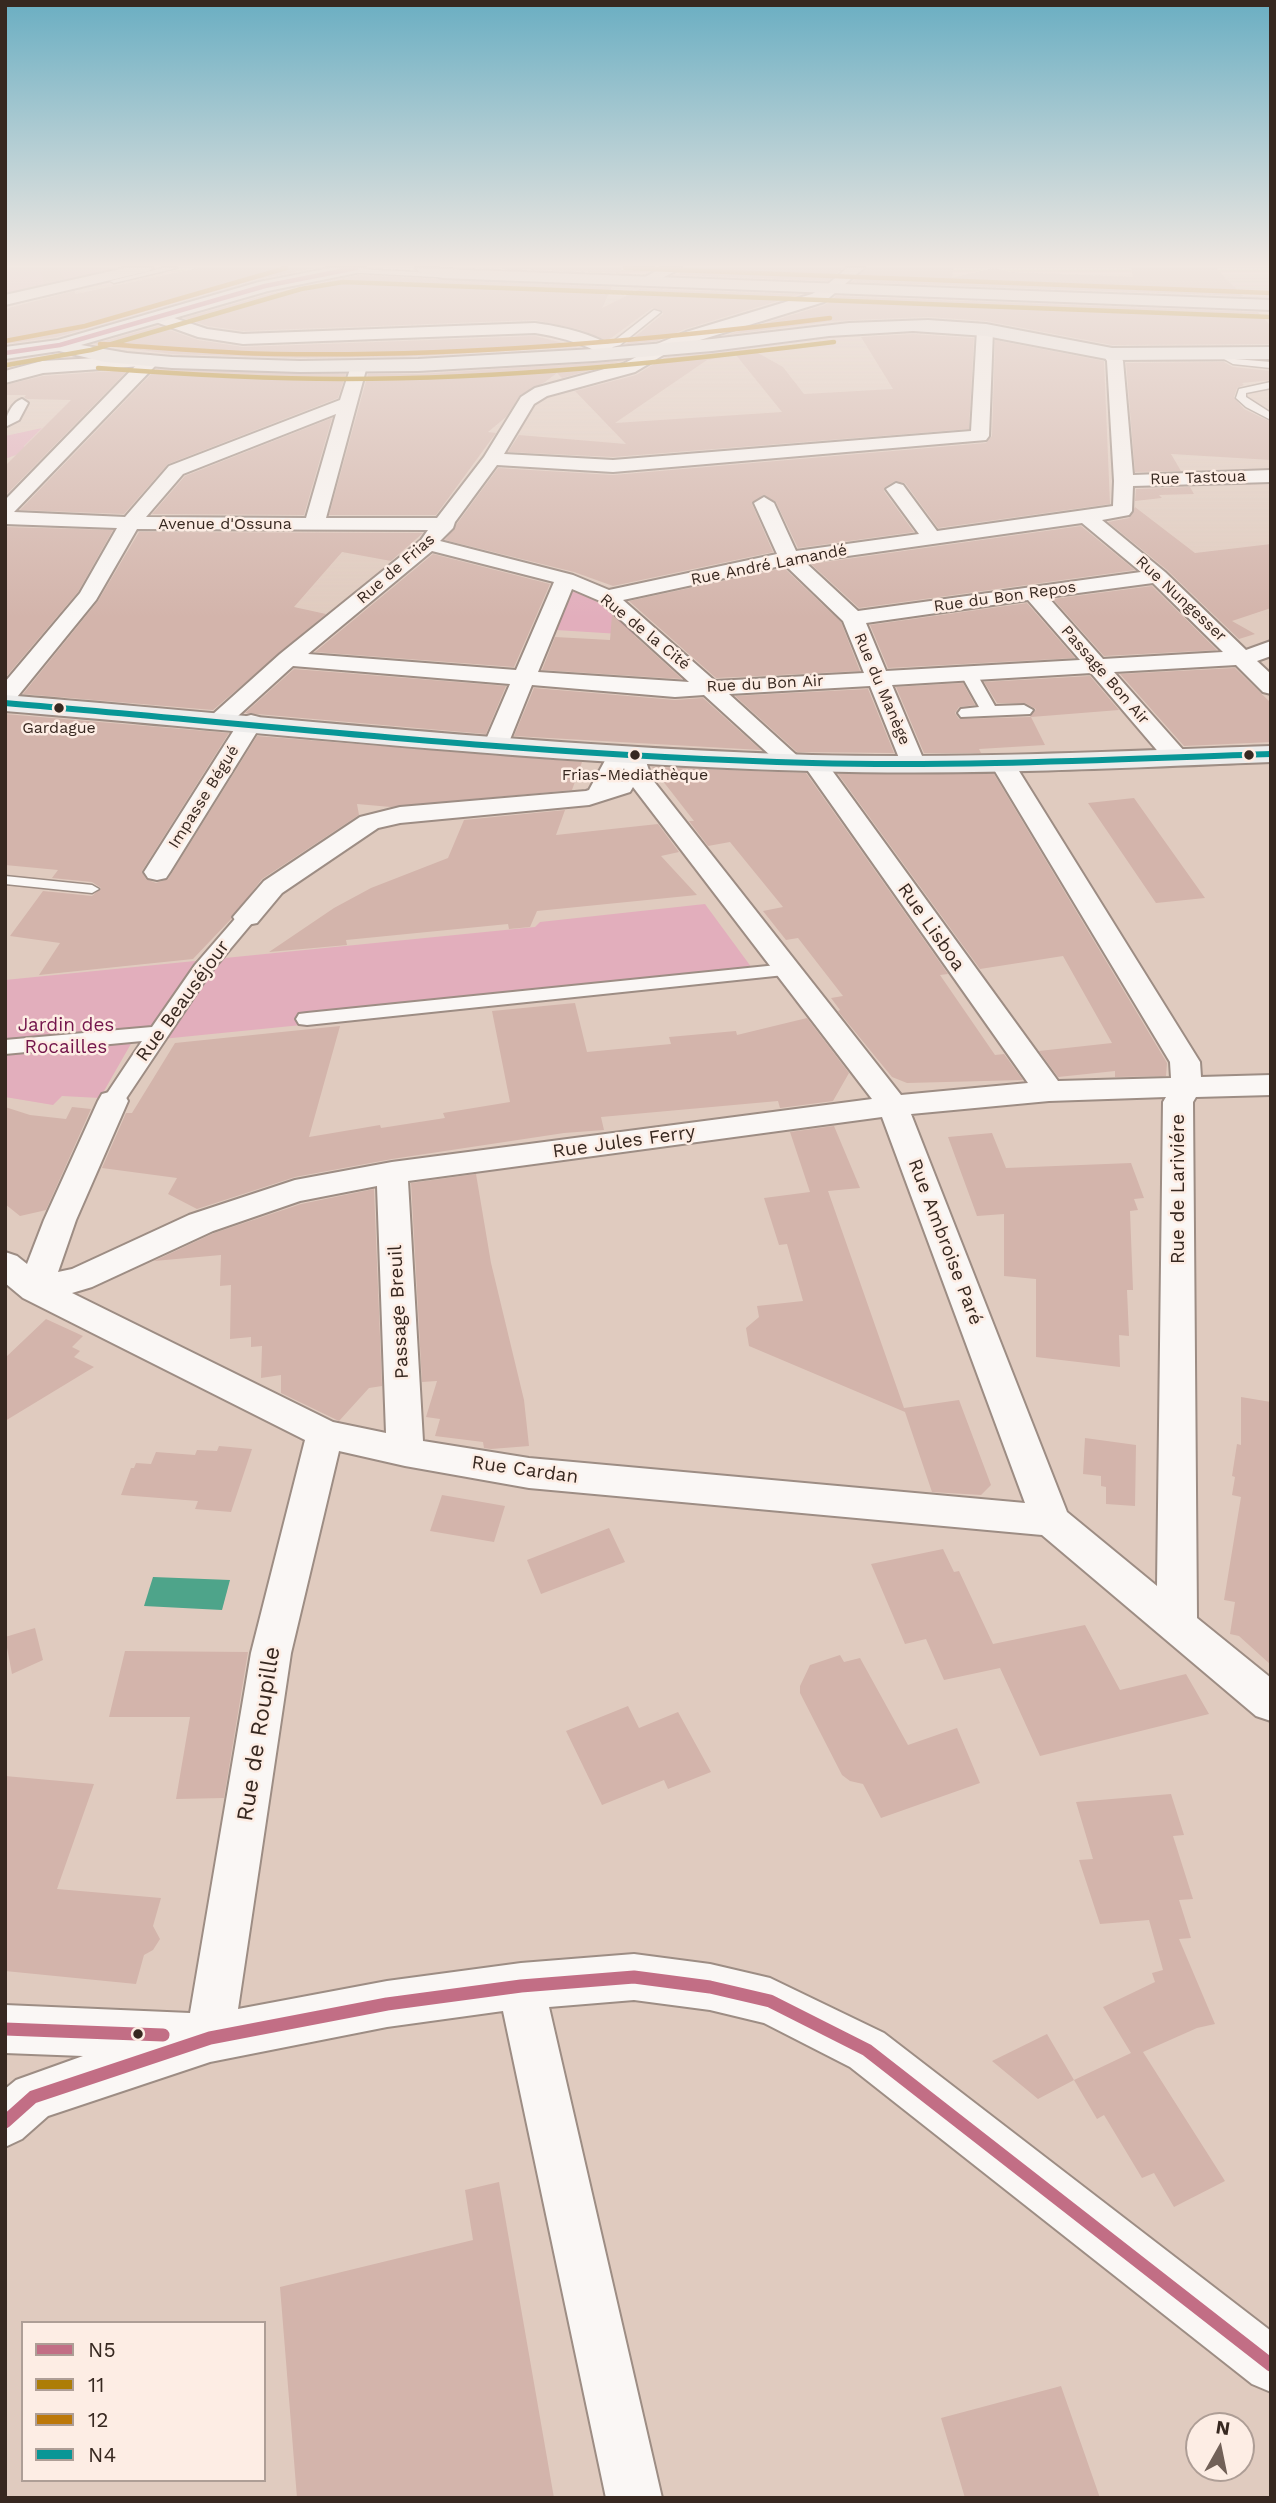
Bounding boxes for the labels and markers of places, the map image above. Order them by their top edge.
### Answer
marker: Gardague [52,701,66,715]
place label: Gardague [22,718,96,738]
marker: Frias-Mediathèque [628,748,642,762]
unlabelled marker [1242,748,1256,762]
place label: Frias-Mediathèque [562,765,708,785]
unlabelled marker [131,2027,145,2041]

